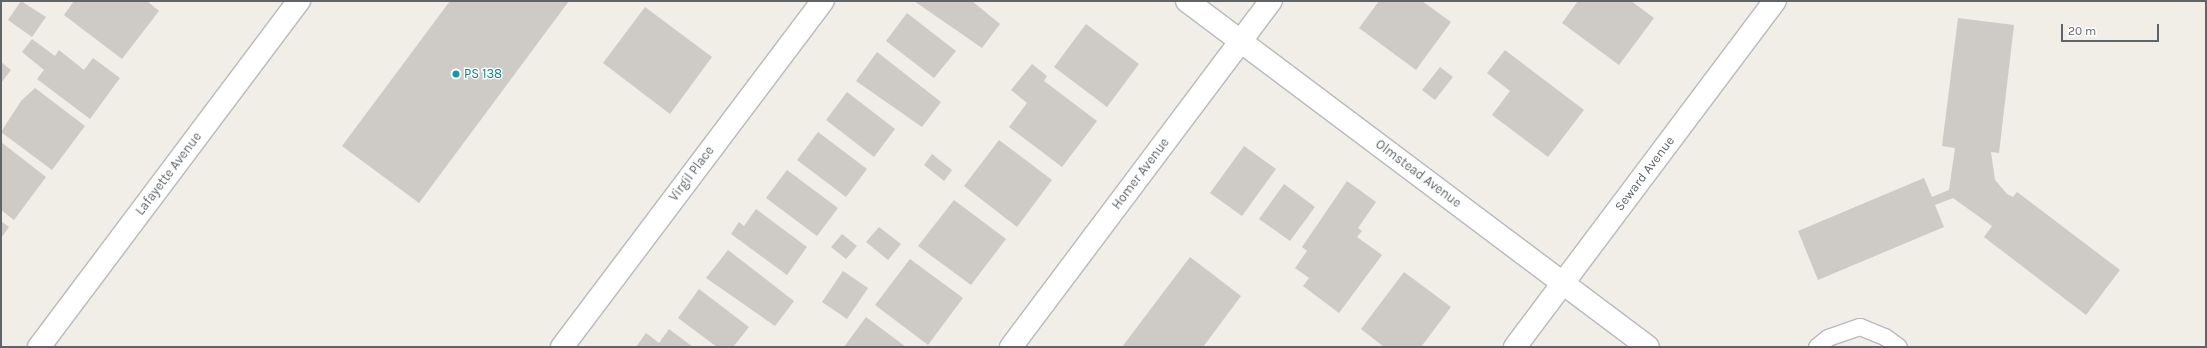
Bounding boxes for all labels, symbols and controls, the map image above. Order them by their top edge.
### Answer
scale bar [2063,16,2161,42]
text: 20 m [2068,24,2096,38]
place label: PS 138 [464,66,502,82]
marker: PS 138 [451,69,461,79]
street label: Lafayette Avenue [133,129,205,219]
street label: Seward Avenue [1612,134,1678,214]
street label: Homer Avenue [1109,135,1173,213]
street label: Olmstead Avenue [1372,137,1464,211]
street label: Virgil Place [666,143,718,205]

